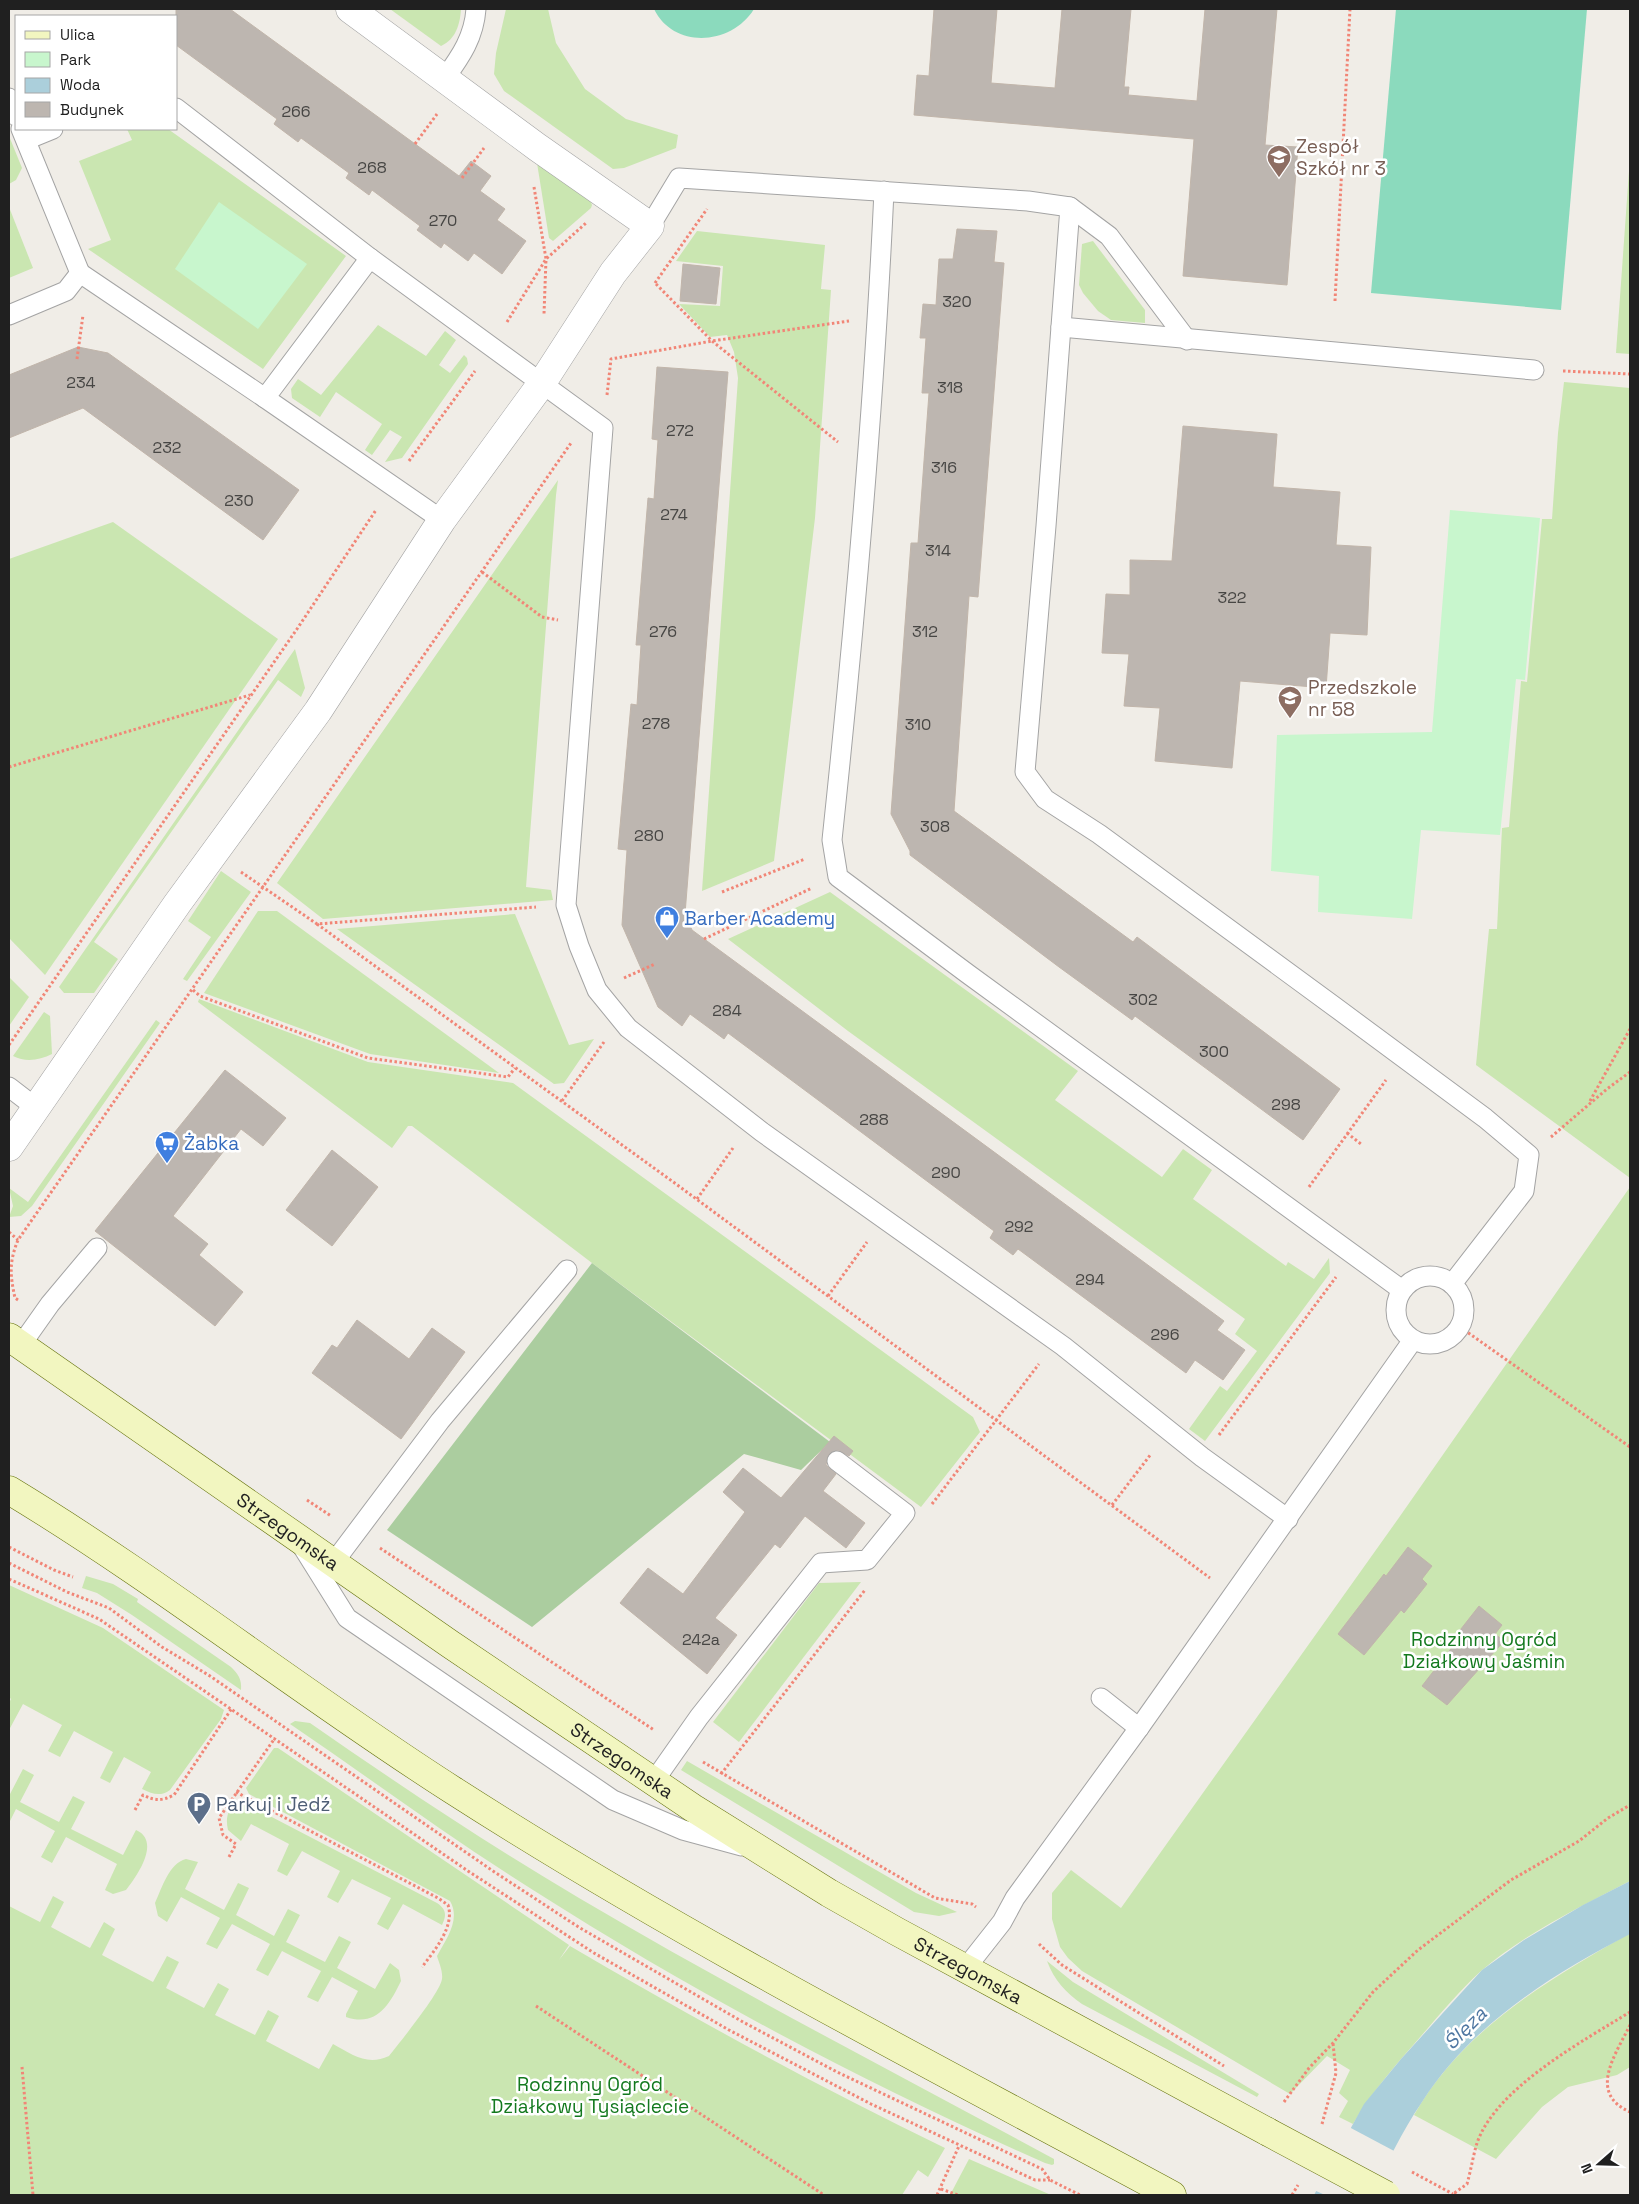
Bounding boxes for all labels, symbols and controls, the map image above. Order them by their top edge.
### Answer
legend [15,15,178,130]
text: Ulica [60,25,95,44]
text: Park [60,50,91,69]
text: Woda [60,75,101,94]
text: Budynek [60,100,124,119]
house number: 266 [281,101,311,122]
place label: Zespół Szkół nr 3 [1296,134,1386,181]
school or university icon: Zespół Szkół nr 3 [1266,144,1292,178]
house number: 268 [357,157,387,178]
house number: 270 [429,210,457,231]
house number: 320 [942,291,972,312]
house number: 234 [66,372,96,393]
house number: 318 [937,377,963,398]
house number: 272 [666,420,694,441]
house number: 232 [153,437,181,458]
house number: 316 [931,457,957,478]
house number: 230 [224,490,254,511]
house number: 274 [660,504,688,525]
house number: 314 [925,540,951,561]
house number: 322 [1218,587,1246,608]
house number: 276 [649,621,677,642]
house number: 312 [912,621,938,642]
place label: Przedszkole nr 58 [1308,675,1417,722]
school or university icon: Przedszkole nr 58 [1277,685,1303,719]
house number: 278 [642,713,670,734]
house number: 310 [905,714,931,735]
house number: 308 [920,816,950,837]
house number: 280 [634,825,664,846]
shop icon: Barber Academy [654,905,680,939]
place label: Barber Academy [684,906,835,931]
house number: 302 [1128,989,1158,1010]
house number: 284 [712,1000,742,1021]
house number: 300 [1199,1041,1229,1062]
house number: 298 [1271,1094,1301,1115]
house number: 288 [859,1109,889,1130]
supermarket icon: Żabka [154,1130,180,1164]
place label: Żabka [184,1131,239,1156]
house number: 290 [931,1162,961,1183]
house number: 292 [1004,1216,1034,1237]
house number: 294 [1075,1269,1105,1290]
house number: 296 [1150,1324,1180,1345]
street label: Strzegomska [232,1487,344,1576]
park label: Rodzinny Ogród Działkowy Jaśmin [1403,1627,1565,1674]
house number: 242a [682,1629,720,1650]
street label: Strzegomska [565,1717,678,1804]
parking icon: Parkuj i Jedź [186,1791,212,1825]
place label: Parkuj i Jedź [216,1792,330,1817]
street label: Strzegomska [909,1931,1027,2010]
water label: Ślęza [1438,2001,1492,2055]
park label: Rodzinny Ogród Działkowy Tysiąclecie [491,2072,689,2119]
north arrow [1574,2139,1624,2189]
text: N [1577,2161,1597,2176]

